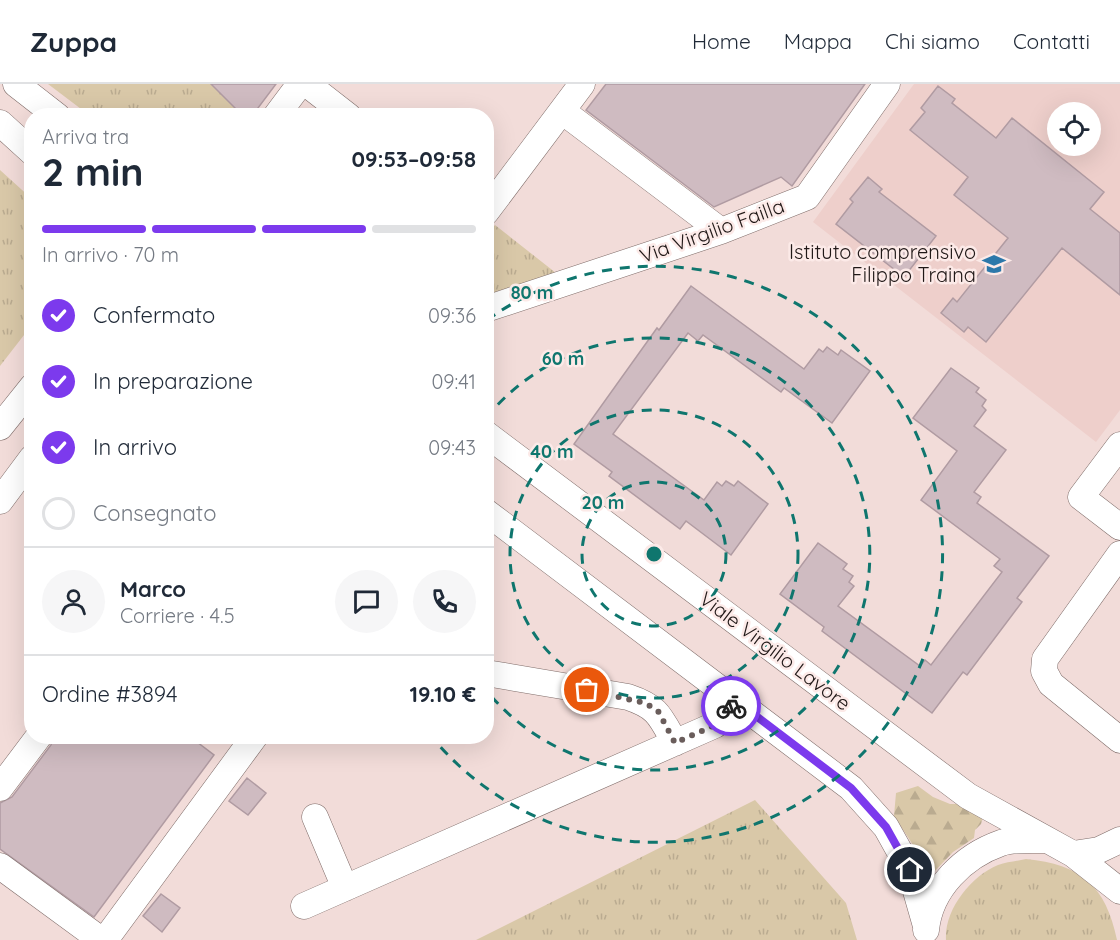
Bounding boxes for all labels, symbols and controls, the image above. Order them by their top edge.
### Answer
text: Zuppa [30,24,117,59]
text: Home [692,28,751,54]
text: Mappa [784,28,852,54]
text: Chi siamo [885,28,980,54]
text: Contatti [1013,28,1090,54]
map controls [1047,102,1101,156]
button: locate [1047,102,1101,156]
text: Arriva tra [42,124,129,149]
text: 09:53–09:58 [351,145,476,173]
text: 2 min [42,147,144,196]
street label: Via Virgilio Failla [636,193,788,268]
place label: Istituto comprensivo Filippo Traina [789,239,976,287]
text: In arrivo · 70 m [42,242,179,267]
school or university icon: Istituto comprensivo Filippo Traina [981,251,1007,277]
text: 80 m [511,281,553,304]
icon: check [42,299,75,332]
text: Confermato [93,301,215,329]
text: 09:36 [428,303,476,328]
text: 60 m [542,347,584,370]
icon: check [42,365,75,398]
text: In preparazione [93,367,253,395]
text: 09:41 [431,369,476,394]
icon: check [42,431,75,464]
text: In arrivo [93,433,177,461]
text: 09:43 [428,435,476,460]
text: 40 m [530,440,574,463]
text: 20 m [582,491,624,514]
text: Consegnato [93,499,216,527]
centre of rings [644,544,664,564]
button: person [42,570,105,633]
button: chat [335,570,398,633]
button: phone [413,570,476,633]
text: Marco [120,575,186,603]
street label: Viale Virgilio Lavore [695,586,856,716]
text: Corriere · 4.5 [120,603,235,628]
pin [561,664,612,715]
icon: bag [570,673,603,706]
courier [701,676,761,736]
text: Ordine #3894 [42,680,178,708]
text: 19.10 € [409,680,476,708]
icon: bike [715,690,748,723]
pin [884,844,935,895]
icon: home [893,853,926,886]

